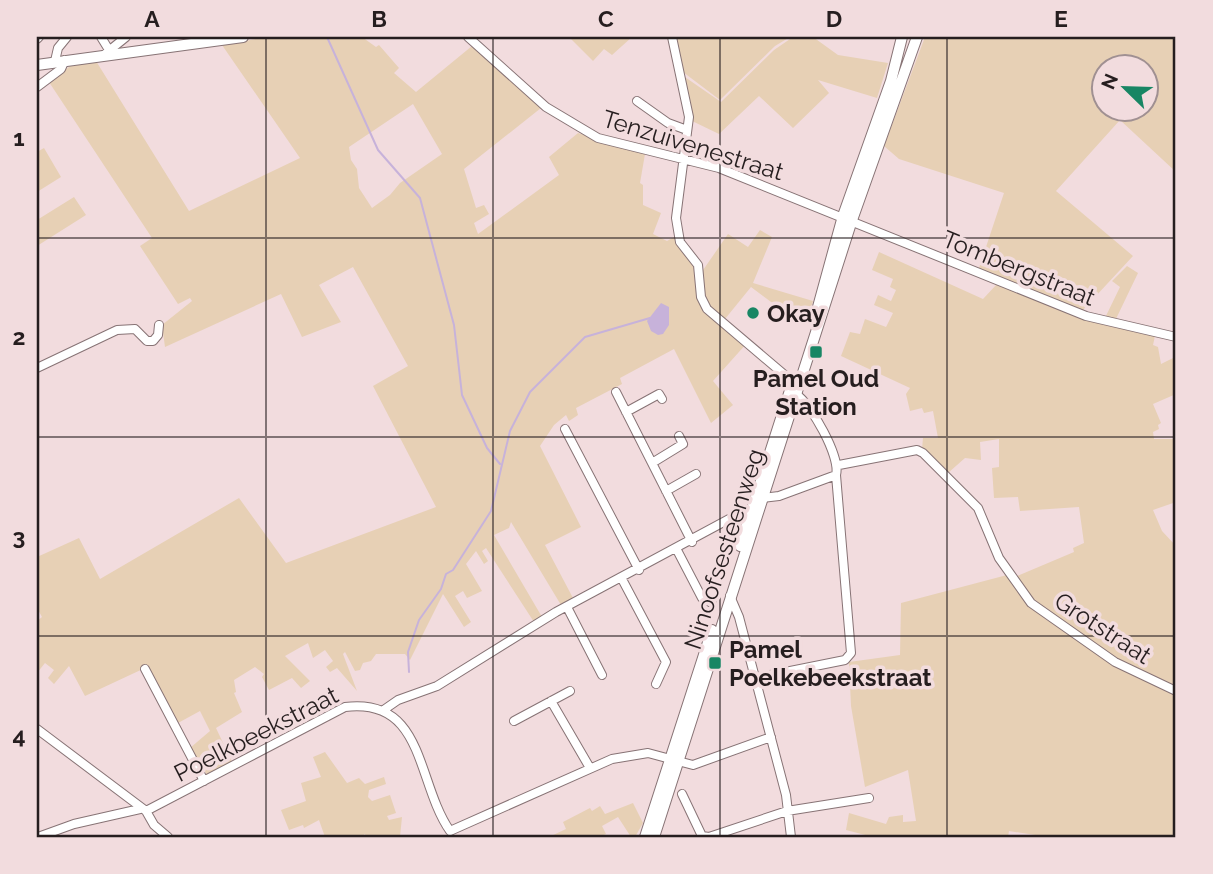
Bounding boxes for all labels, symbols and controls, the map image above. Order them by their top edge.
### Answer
text: A [144,5,160,32]
text: B [371,5,387,32]
text: C [598,5,614,32]
text: D [826,5,842,32]
text: E [1054,5,1068,32]
north arrow [1090,52,1160,122]
text: N [1096,70,1122,92]
street label: Tenzuivenestraat [599,104,787,186]
text: 1 [13,124,25,151]
street label: Tombergstraat [938,224,1100,312]
place label: Okay [767,299,825,328]
marker: Okay [745,305,761,321]
text: 2 [13,323,25,350]
marker: Pamel Oud Station [808,344,824,360]
place label: Pamel Oud Station [753,364,879,421]
street label: Ninoofsesteenweg [678,445,770,653]
text: 3 [13,523,25,550]
street label: Grotstraat [1049,586,1157,670]
place label: Pamel Poelkebeekstraat [729,635,932,692]
marker: Pamel Poelkebeekstraat [707,655,723,671]
street label: Poelkbeekstraat [169,680,343,788]
text: 4 [12,722,26,749]

